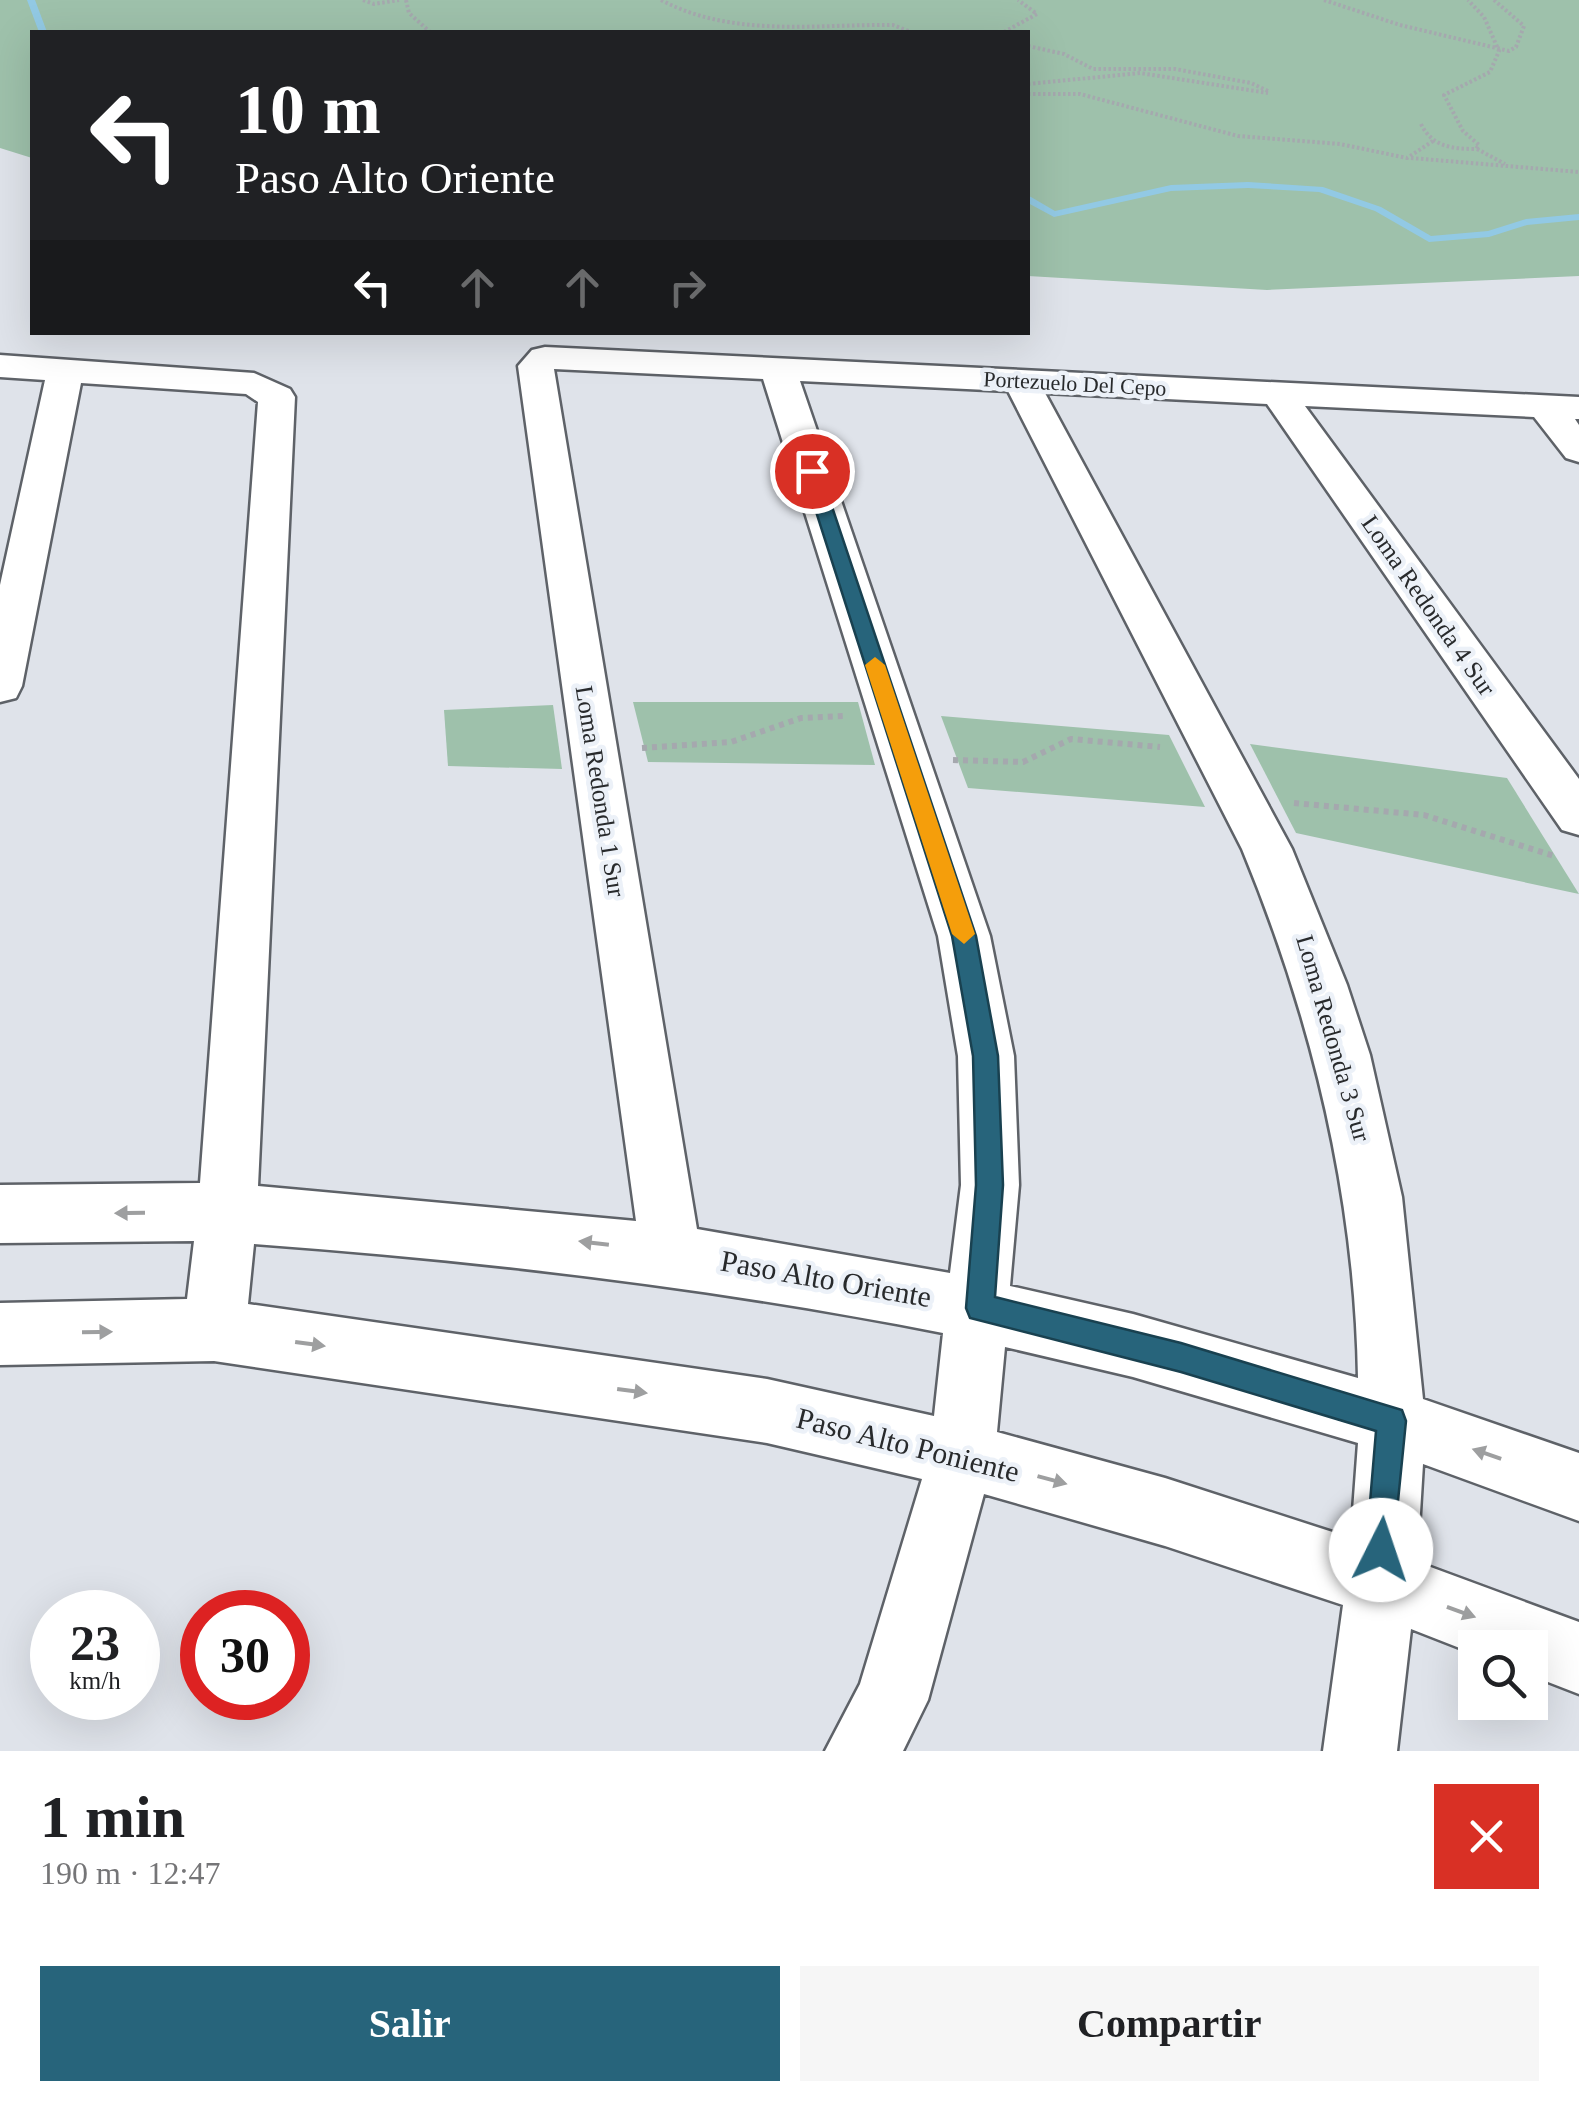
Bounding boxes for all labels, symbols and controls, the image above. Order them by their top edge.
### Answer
icon: left [70,70,200,200]
text: 10 m [235,71,381,148]
text: Paso Alto Oriente [235,153,555,203]
icon: left [345,260,400,315]
icon: ahead [450,260,505,315]
icon: ahead [555,260,610,315]
icon: right [660,260,715,315]
street label: Portezuelo Del Cepo [983,366,1167,401]
pin [770,429,855,514]
icon: arrive [785,444,840,499]
street label: Loma Redonda 4 Sur [1356,510,1501,701]
street label: Loma Redonda 1 Sur [570,684,631,899]
street label: Loma Redonda 3 Sur [1291,932,1376,1145]
one-way arrow [114,1205,146,1221]
one-way arrow [577,1235,609,1251]
street label: Paso Alto Oriente [718,1244,934,1313]
one-way arrow [82,1324,114,1340]
one-way arrow [295,1336,326,1352]
one-way arrow [616,1383,648,1399]
street label: Paso Alto Poniente [793,1401,1023,1488]
one-way arrow [1472,1445,1502,1460]
one-way arrow [1037,1473,1068,1489]
position arrow [1329,1498,1433,1602]
speed limit sign: 30 [180,1590,310,1720]
one-way arrow [1446,1605,1476,1620]
text: 23 [70,1615,120,1671]
map controls [1458,1630,1548,1720]
button: search [1458,1630,1548,1720]
text: km/h [69,1667,121,1694]
text: 1 min [40,1784,185,1850]
button: close [1434,1784,1539,1889]
text: 190 m · 12:47 [40,1855,220,1891]
button: Salir [40,1966,780,2081]
button: Compartir [800,1966,1539,2081]

